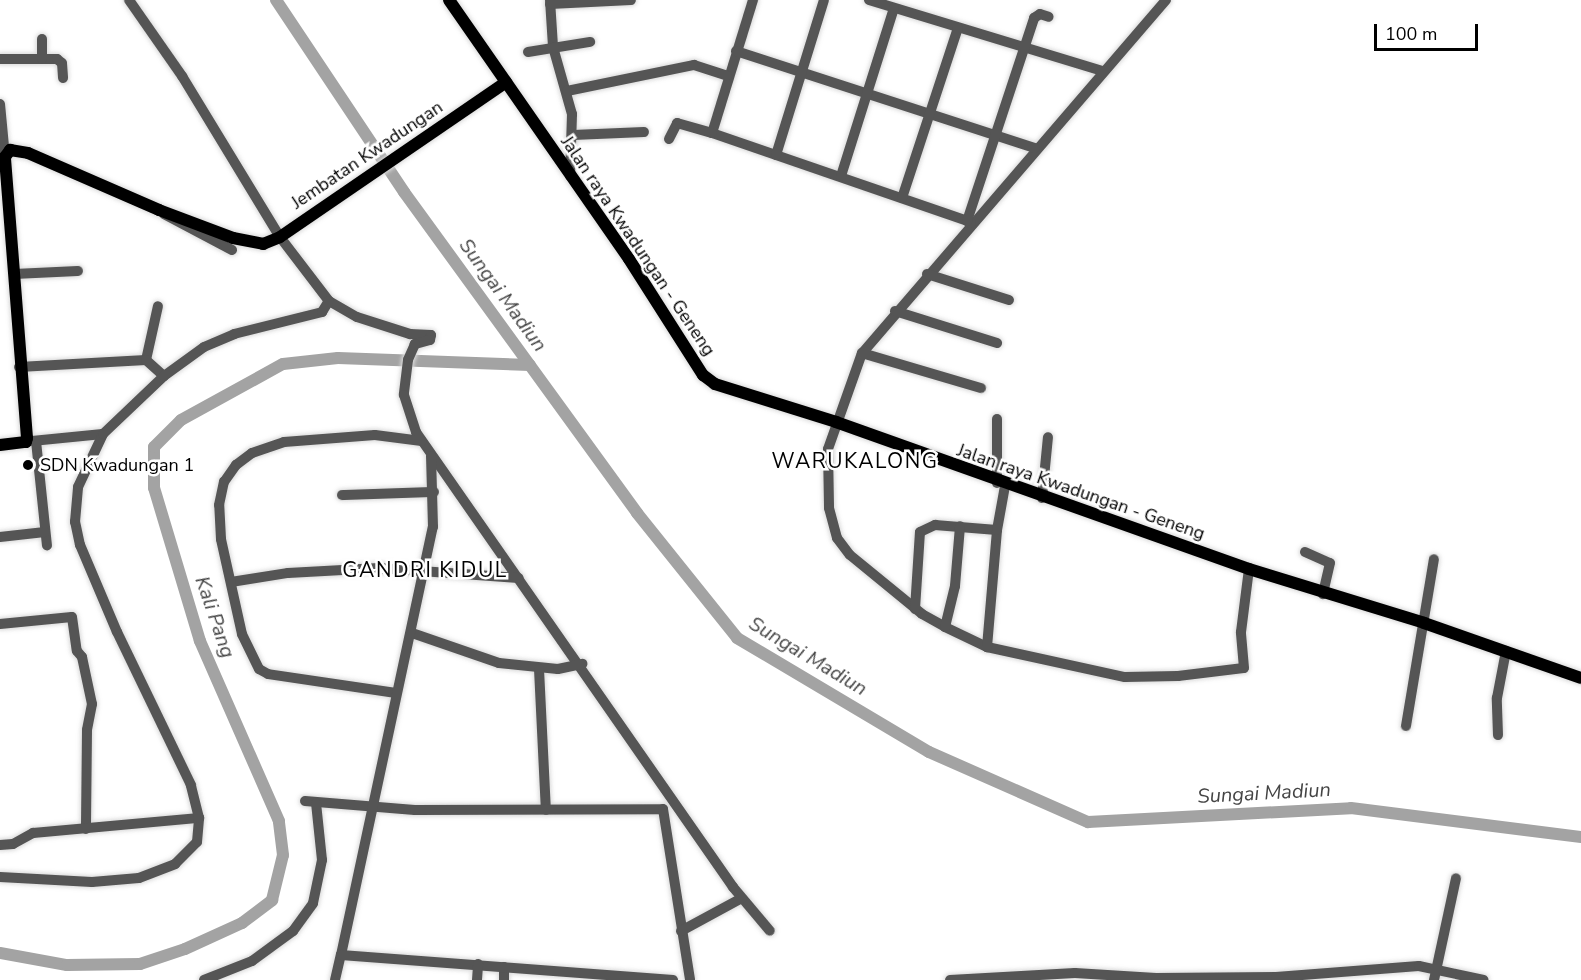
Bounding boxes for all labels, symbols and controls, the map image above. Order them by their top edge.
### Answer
scale bar [1377,12,1480,50]
text: 100 m [1385,22,1437,46]
street label: Jembatan Kwadungan [287,96,447,214]
street label: Jalan raya Kwadungan - Geneng [556,132,720,360]
water label: Sungai Madiun [454,234,552,356]
street label: Jalan raya Kwadungan - Geneng [954,439,1208,545]
district label: WARUKALONG [771,448,939,474]
place label: SDN Kwadungan 1 [40,454,194,476]
marker: SDN Kwadungan 1 [21,458,35,472]
district label: GANDRI KIDUL [342,557,508,583]
water label: Kali Pang [190,573,240,661]
water label: Sungai Madiun [745,611,871,701]
water label: Sungai Madiun [1197,778,1331,808]

